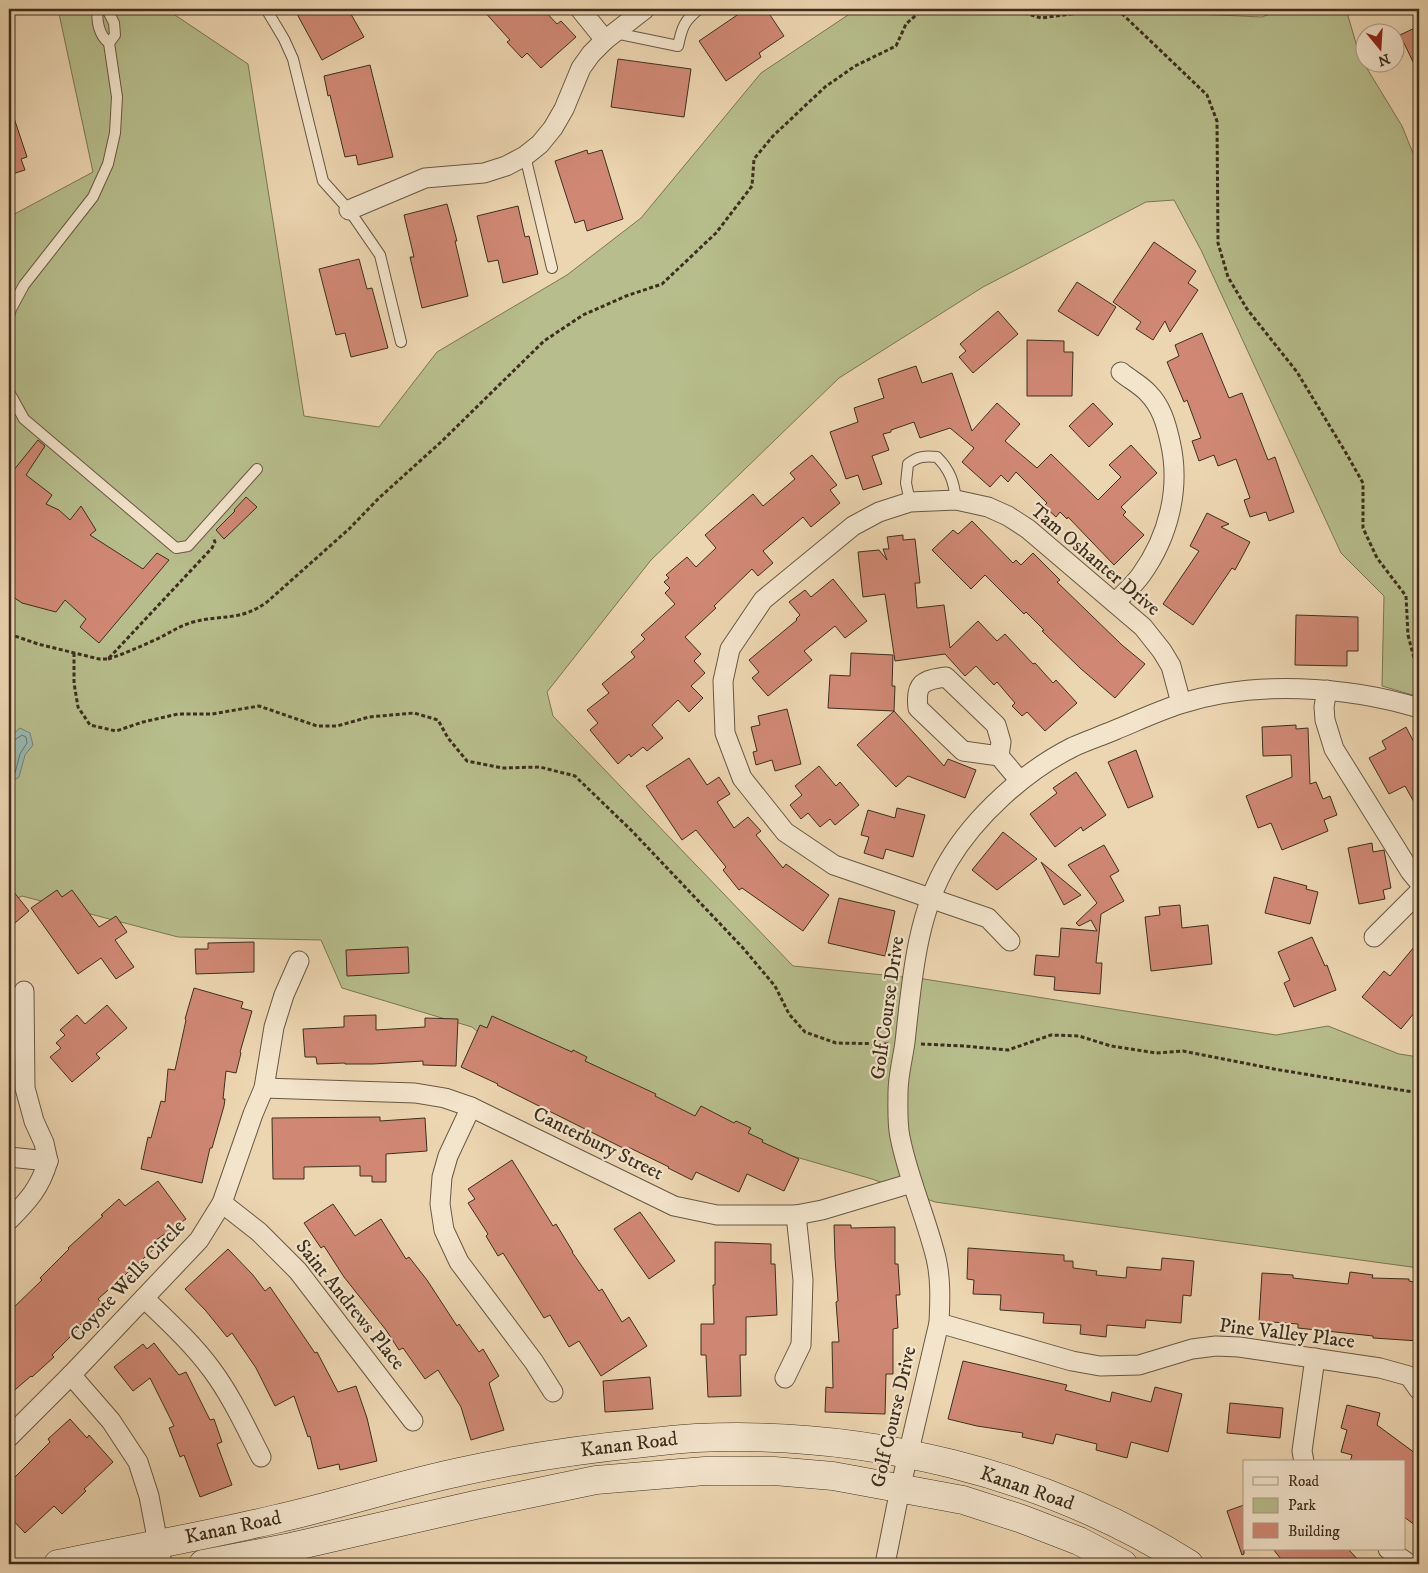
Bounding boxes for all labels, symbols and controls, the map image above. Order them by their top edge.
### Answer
north arrow [1356,22,1406,72]
text: N [1375,49,1392,70]
street label: Tam Oshanter Drive [1025,498,1165,622]
street label: Golf Course Drive [866,935,910,1081]
street label: Canterbury Street [529,1102,667,1186]
street label: Coyote Wells Circle [65,1215,191,1347]
street label: Saint Andrews Place [290,1235,410,1375]
street label: Pine Valley Place [1218,1313,1356,1355]
street label: Golf Course Drive [866,1344,922,1490]
street label: Kanan Road [579,1427,679,1463]
legend [1243,1460,1406,1550]
street label: Kanan Road [977,1461,1077,1517]
text: Road [1288,1472,1320,1491]
text: Park [1288,1496,1317,1515]
street label: Kanan Road [183,1506,283,1550]
text: Building [1288,1522,1340,1541]

